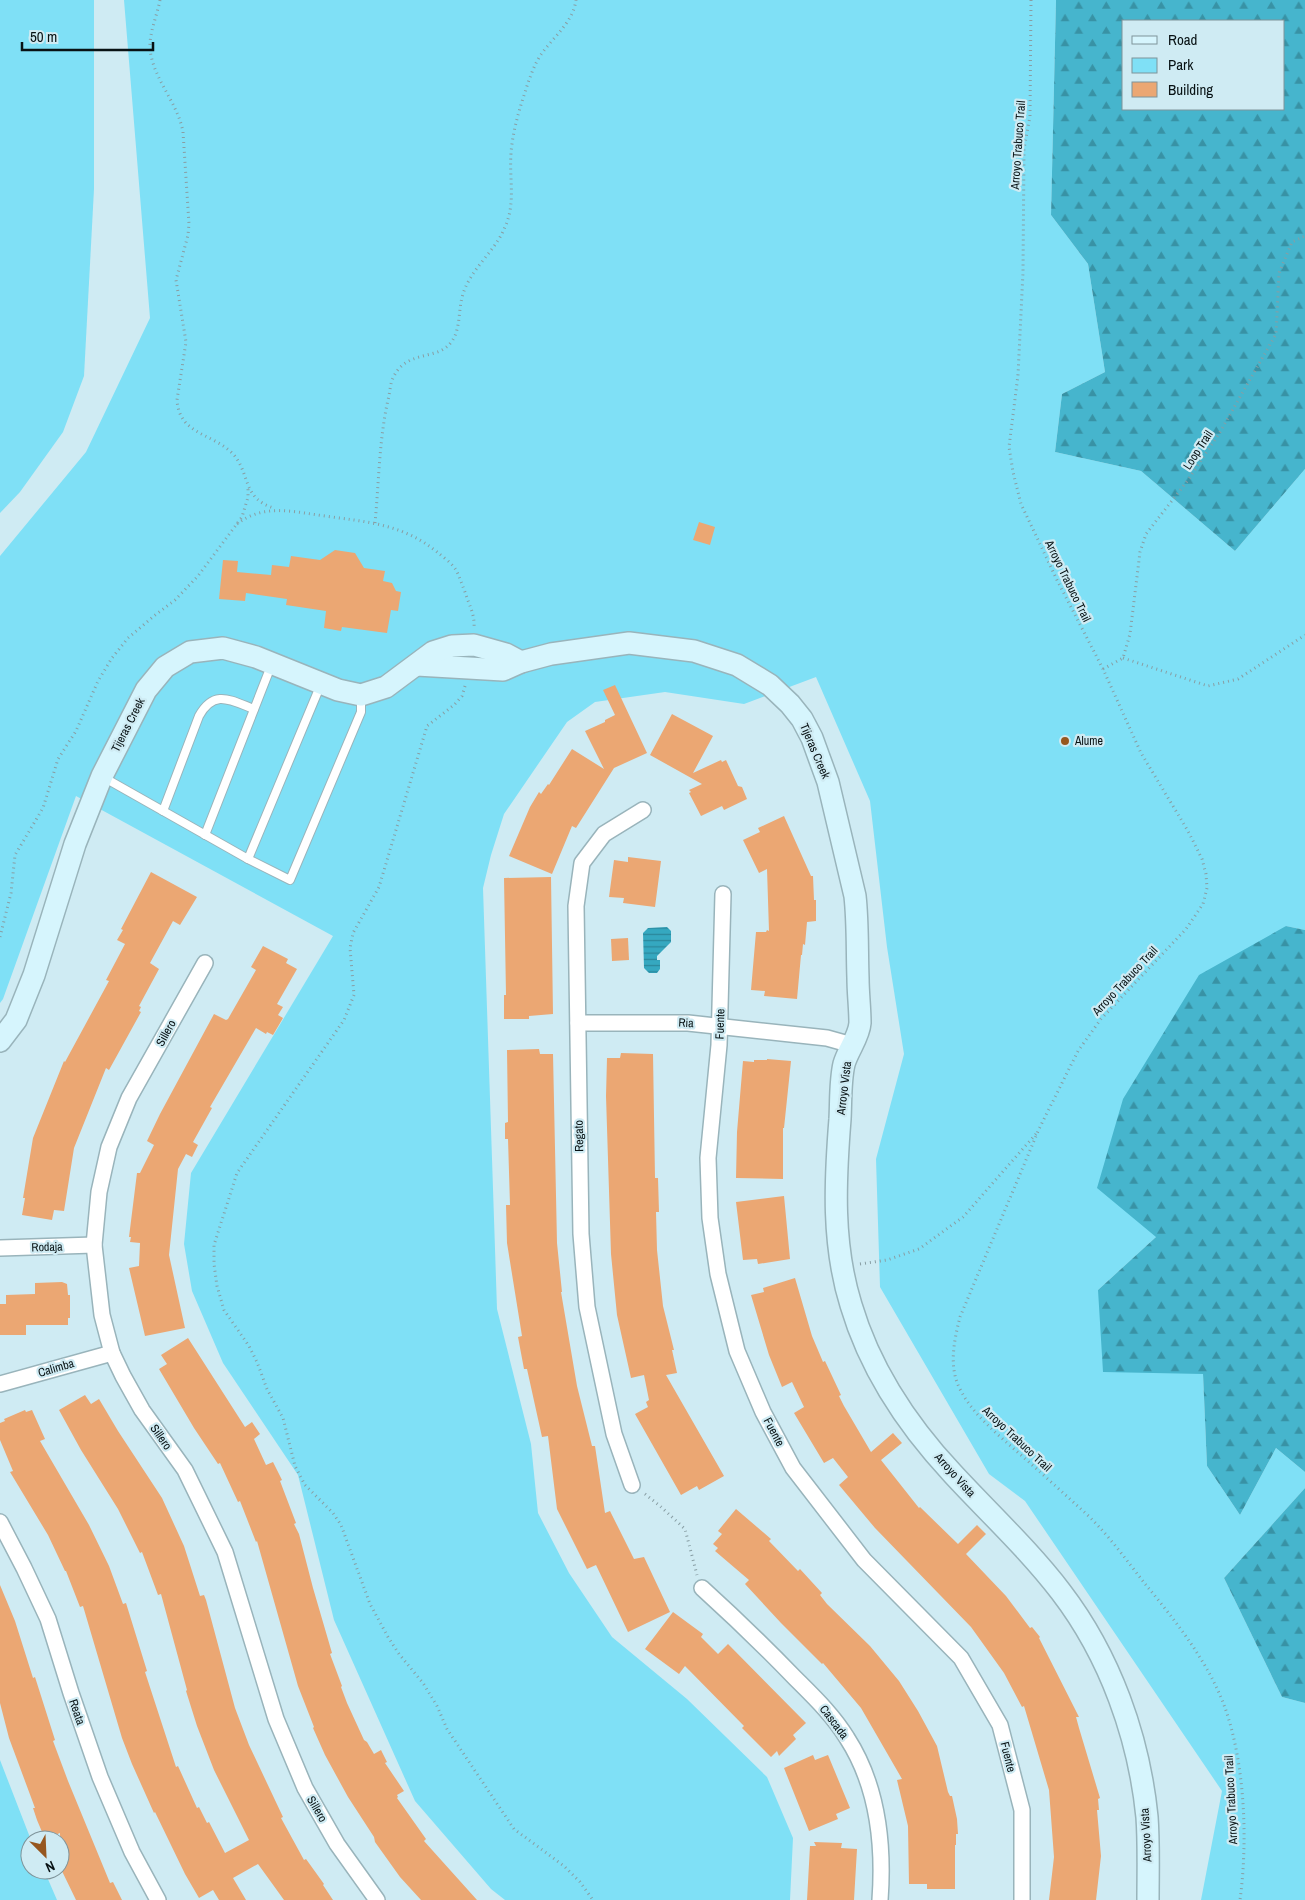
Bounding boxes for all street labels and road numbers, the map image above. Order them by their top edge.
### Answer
street label: Arroyo Trabuco Trail [1007,100,1029,191]
street label: Loop Trail [1179,427,1217,473]
street label: Arroyo Trabuco Trail [1041,537,1095,625]
street label: Tijeras Creek [108,695,149,755]
street label: Tijeras Creek [796,721,834,781]
street label: Arroyo Trabuco Trail [1088,943,1161,1020]
street label: Fuente [711,1008,729,1040]
street label: Ria [678,1015,695,1031]
street label: Sillero [152,1017,180,1049]
street label: Arroyo Vista [833,1060,855,1117]
street label: Regato [571,1120,587,1152]
street label: Rodaja [31,1238,63,1256]
street label: Calimba [36,1355,76,1381]
street label: Arroyo Trabuco Trail [978,1402,1055,1475]
street label: Fuente [760,1415,788,1449]
street label: Sillero [146,1421,176,1453]
street label: Arroyo Vista [930,1449,979,1501]
street label: Reata [65,1697,89,1728]
street label: Cascada [816,1702,852,1743]
street label: Fuente [997,1740,1019,1774]
street label: Arroyo Trabuco Trail [1221,1755,1241,1846]
street label: Sillero [303,1793,331,1825]
street label: Arroyo Vista [1137,1807,1155,1863]

